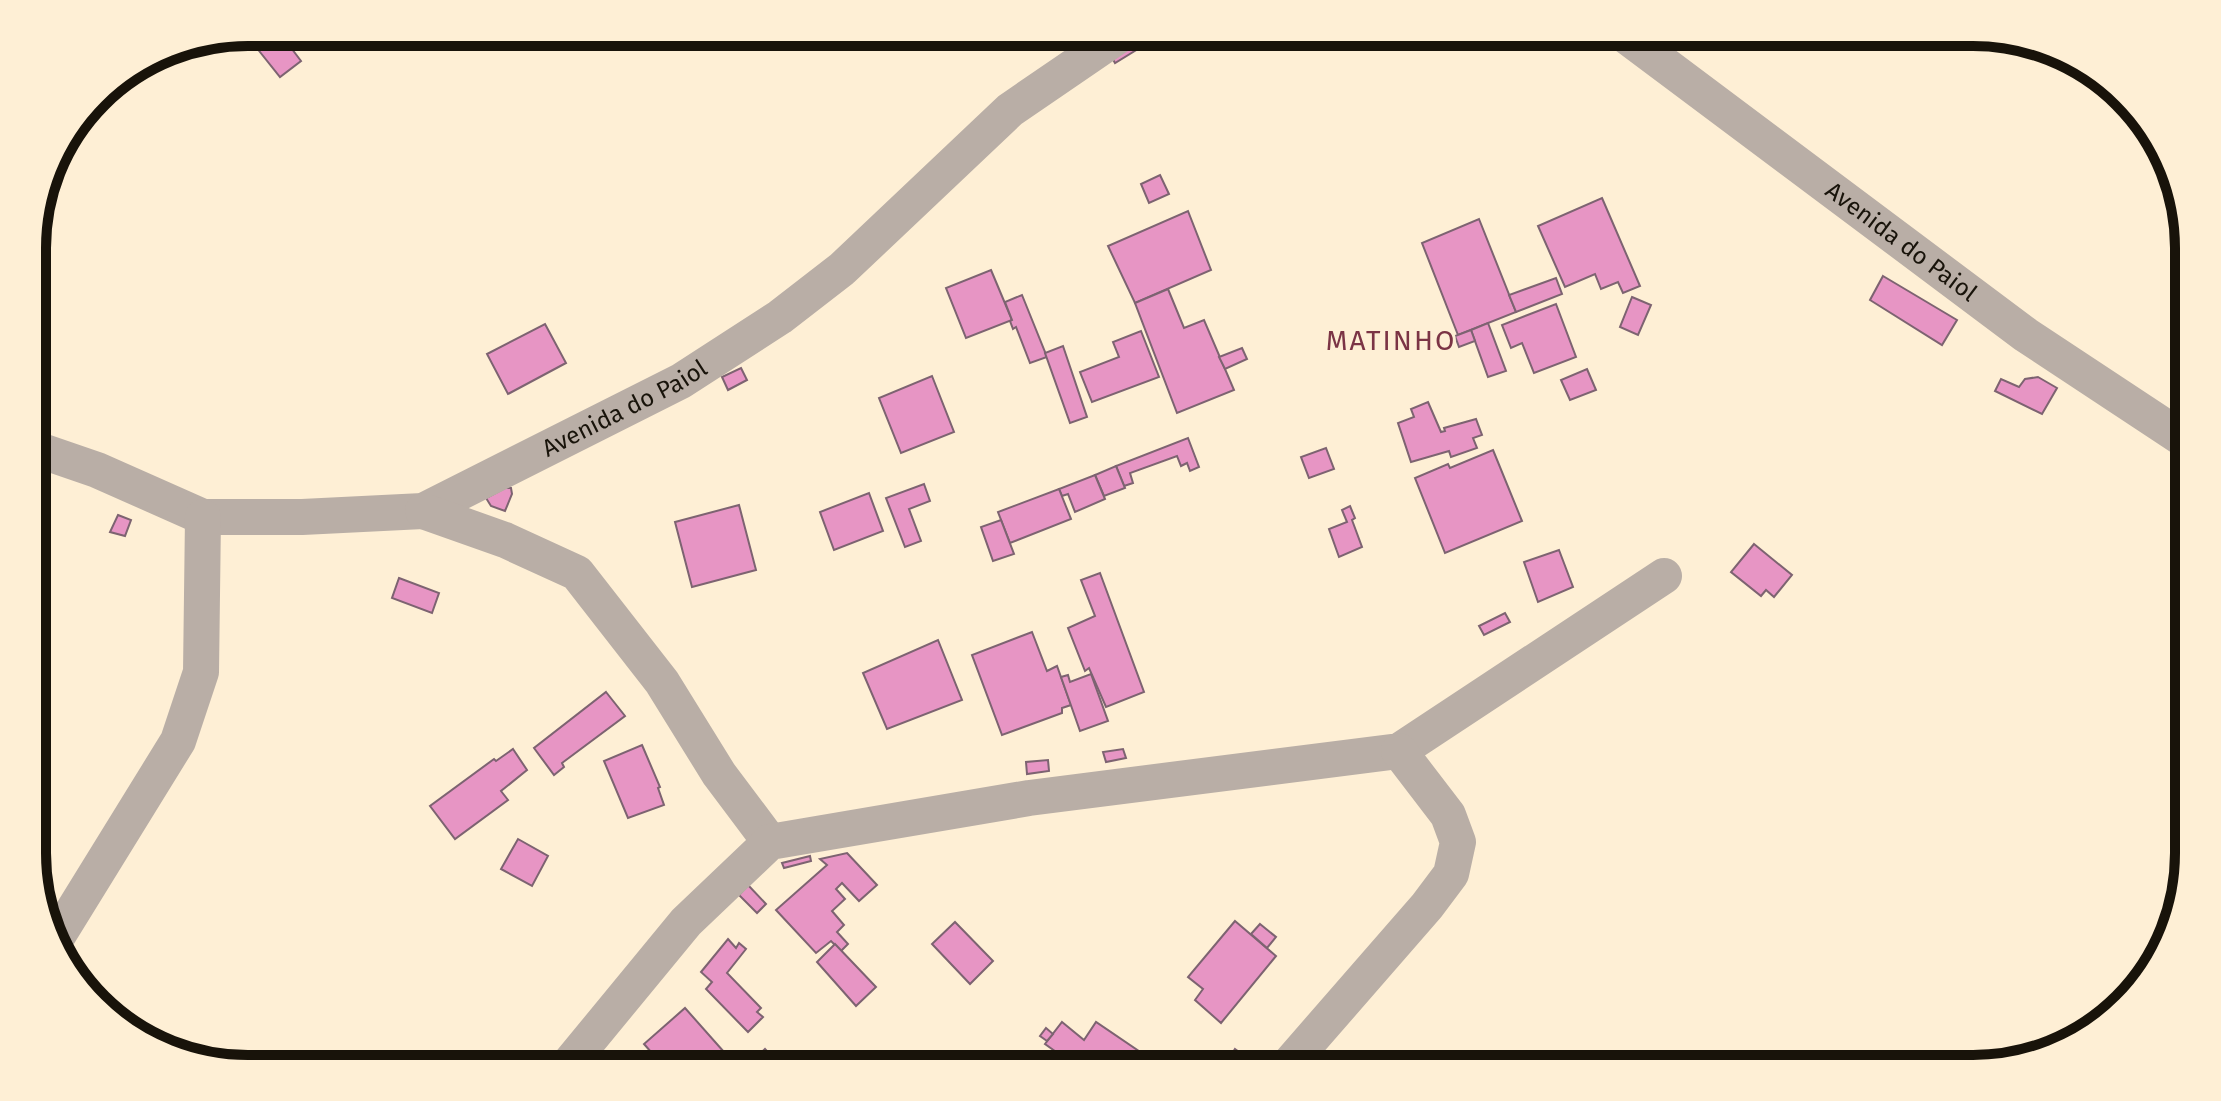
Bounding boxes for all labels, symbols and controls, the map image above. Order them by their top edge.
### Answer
street label: Avenida do Paiol [1820,176,1982,307]
district label: MATINHO [1326,324,1456,357]
street label: Avenida do Paiol [538,354,712,463]

